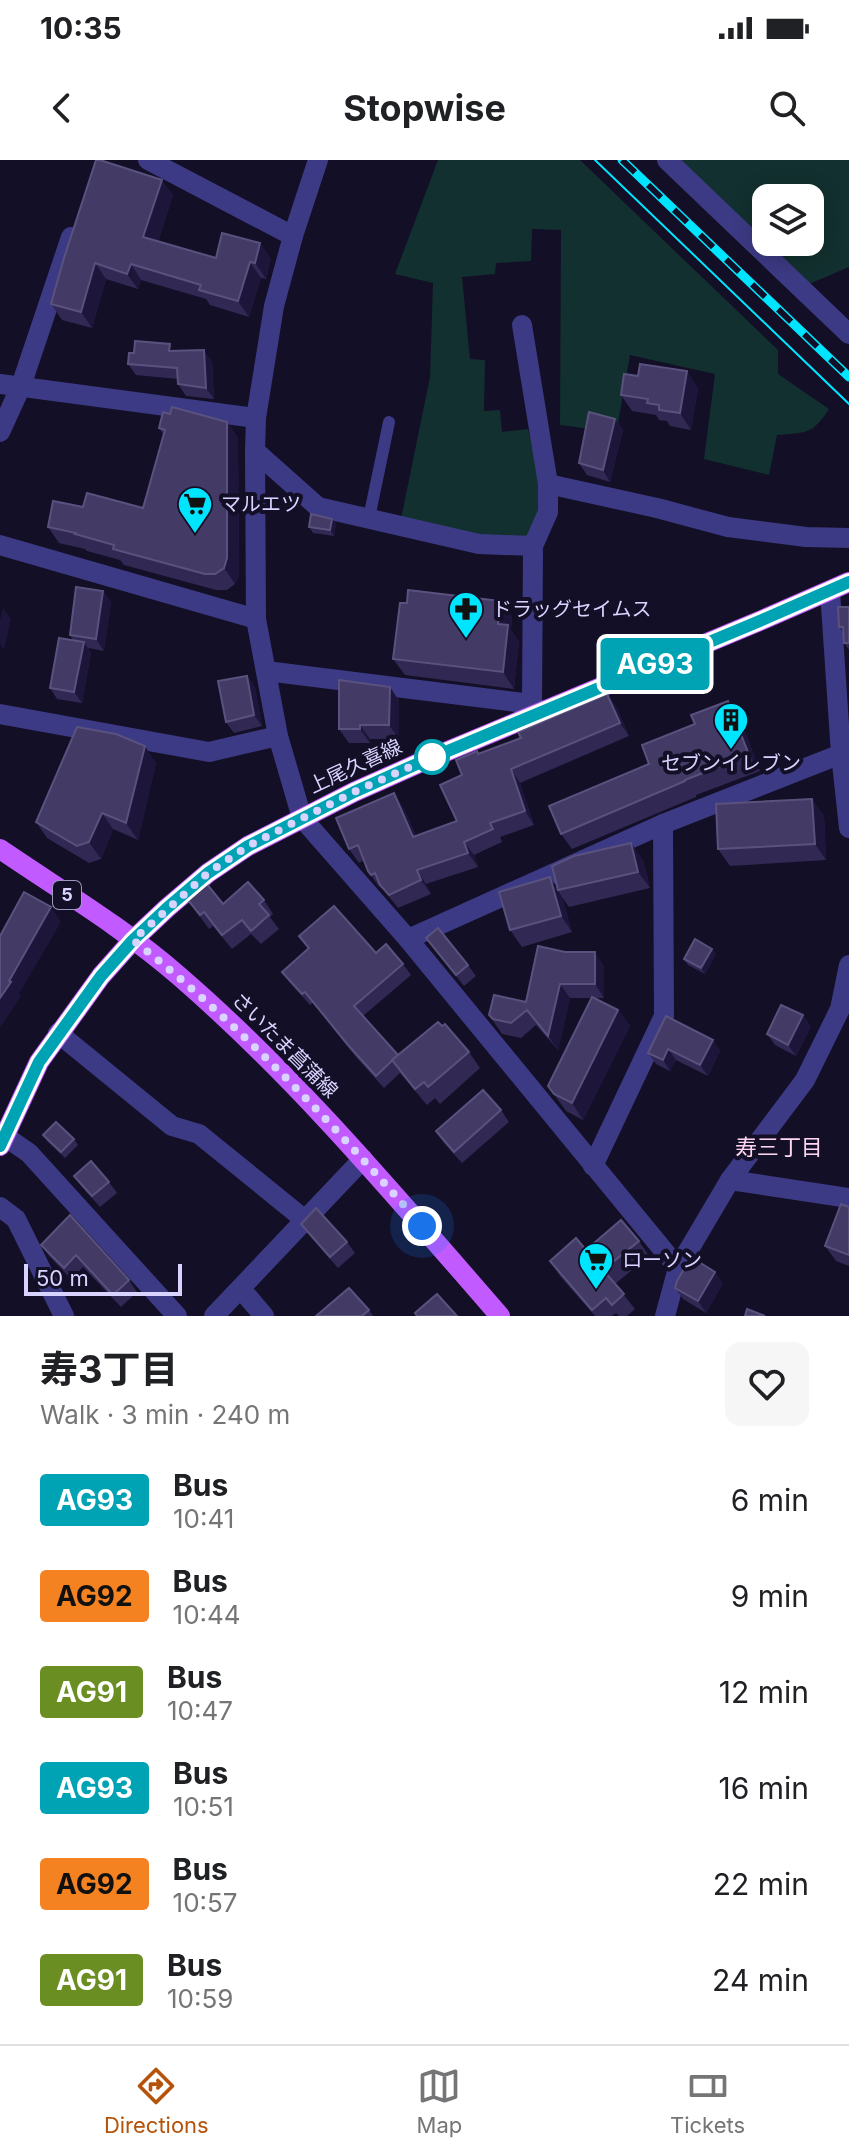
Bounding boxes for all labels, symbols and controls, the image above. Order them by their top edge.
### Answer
text: 10:35 [40,10,122,46]
icon: back [40,86,84,130]
text: Stopwise [343,86,506,130]
icon: search [765,86,809,130]
map controls [752,184,824,256]
button: layers [752,184,824,256]
supermarket icon: マルエツ [176,485,214,535]
place label: マルエツ [221,492,301,516]
pharmacy icon: ドラッグセイムス [447,590,485,640]
place label: ドラッグセイムス [492,597,652,621]
line badge: AG93 [599,638,711,690]
text: AG93 [617,647,694,681]
building icon: セブンイレブン [712,701,750,751]
street label: 上尾久喜線 [305,734,405,798]
unlabelled marker [415,740,449,774]
place label: セブンイレブン [661,751,801,775]
road number: 5 [53,881,81,909]
street label: さいたま菖蒲線 [227,987,343,1103]
district label: 寿三丁目 [735,1134,823,1160]
your location [402,1206,442,1246]
supermarket icon: ローソン [577,1241,615,1291]
place label: ローソン [622,1248,702,1272]
scale bar [24,1260,182,1296]
text: 50 m [36,1265,89,1291]
button: heart [725,1342,809,1426]
text: 寿3丁目 [40,1346,179,1392]
text: Walk · 3 min · 240 m [40,1399,290,1430]
text: Bus [173,1467,228,1503]
text: 6 min [731,1482,809,1518]
text: AG93 [56,1483,133,1517]
text: 10:41 [173,1503,234,1534]
text: Bus [173,1563,228,1599]
text: 9 min [731,1578,809,1614]
text: AG92 [56,1579,133,1613]
text: 10:44 [173,1599,241,1630]
text: Bus [167,1659,222,1695]
text: 12 min [719,1674,809,1710]
text: AG91 [56,1675,127,1709]
text: 10:47 [167,1695,233,1726]
text: Bus [173,1755,228,1791]
text: 16 min [718,1770,809,1806]
text: AG93 [56,1771,133,1805]
text: 10:51 [173,1791,234,1822]
text: Bus [173,1851,228,1887]
text: 22 min [713,1866,809,1902]
text: AG92 [56,1867,133,1901]
text: 10:57 [173,1887,238,1918]
text: Bus [167,1947,222,1983]
text: 24 min [712,1962,809,1998]
text: AG91 [56,1963,127,1997]
text: 10:59 [167,1983,233,2014]
tab: Directions [104,2064,209,2138]
tab: Map [417,2064,462,2138]
tab: Tickets [670,2064,745,2138]

